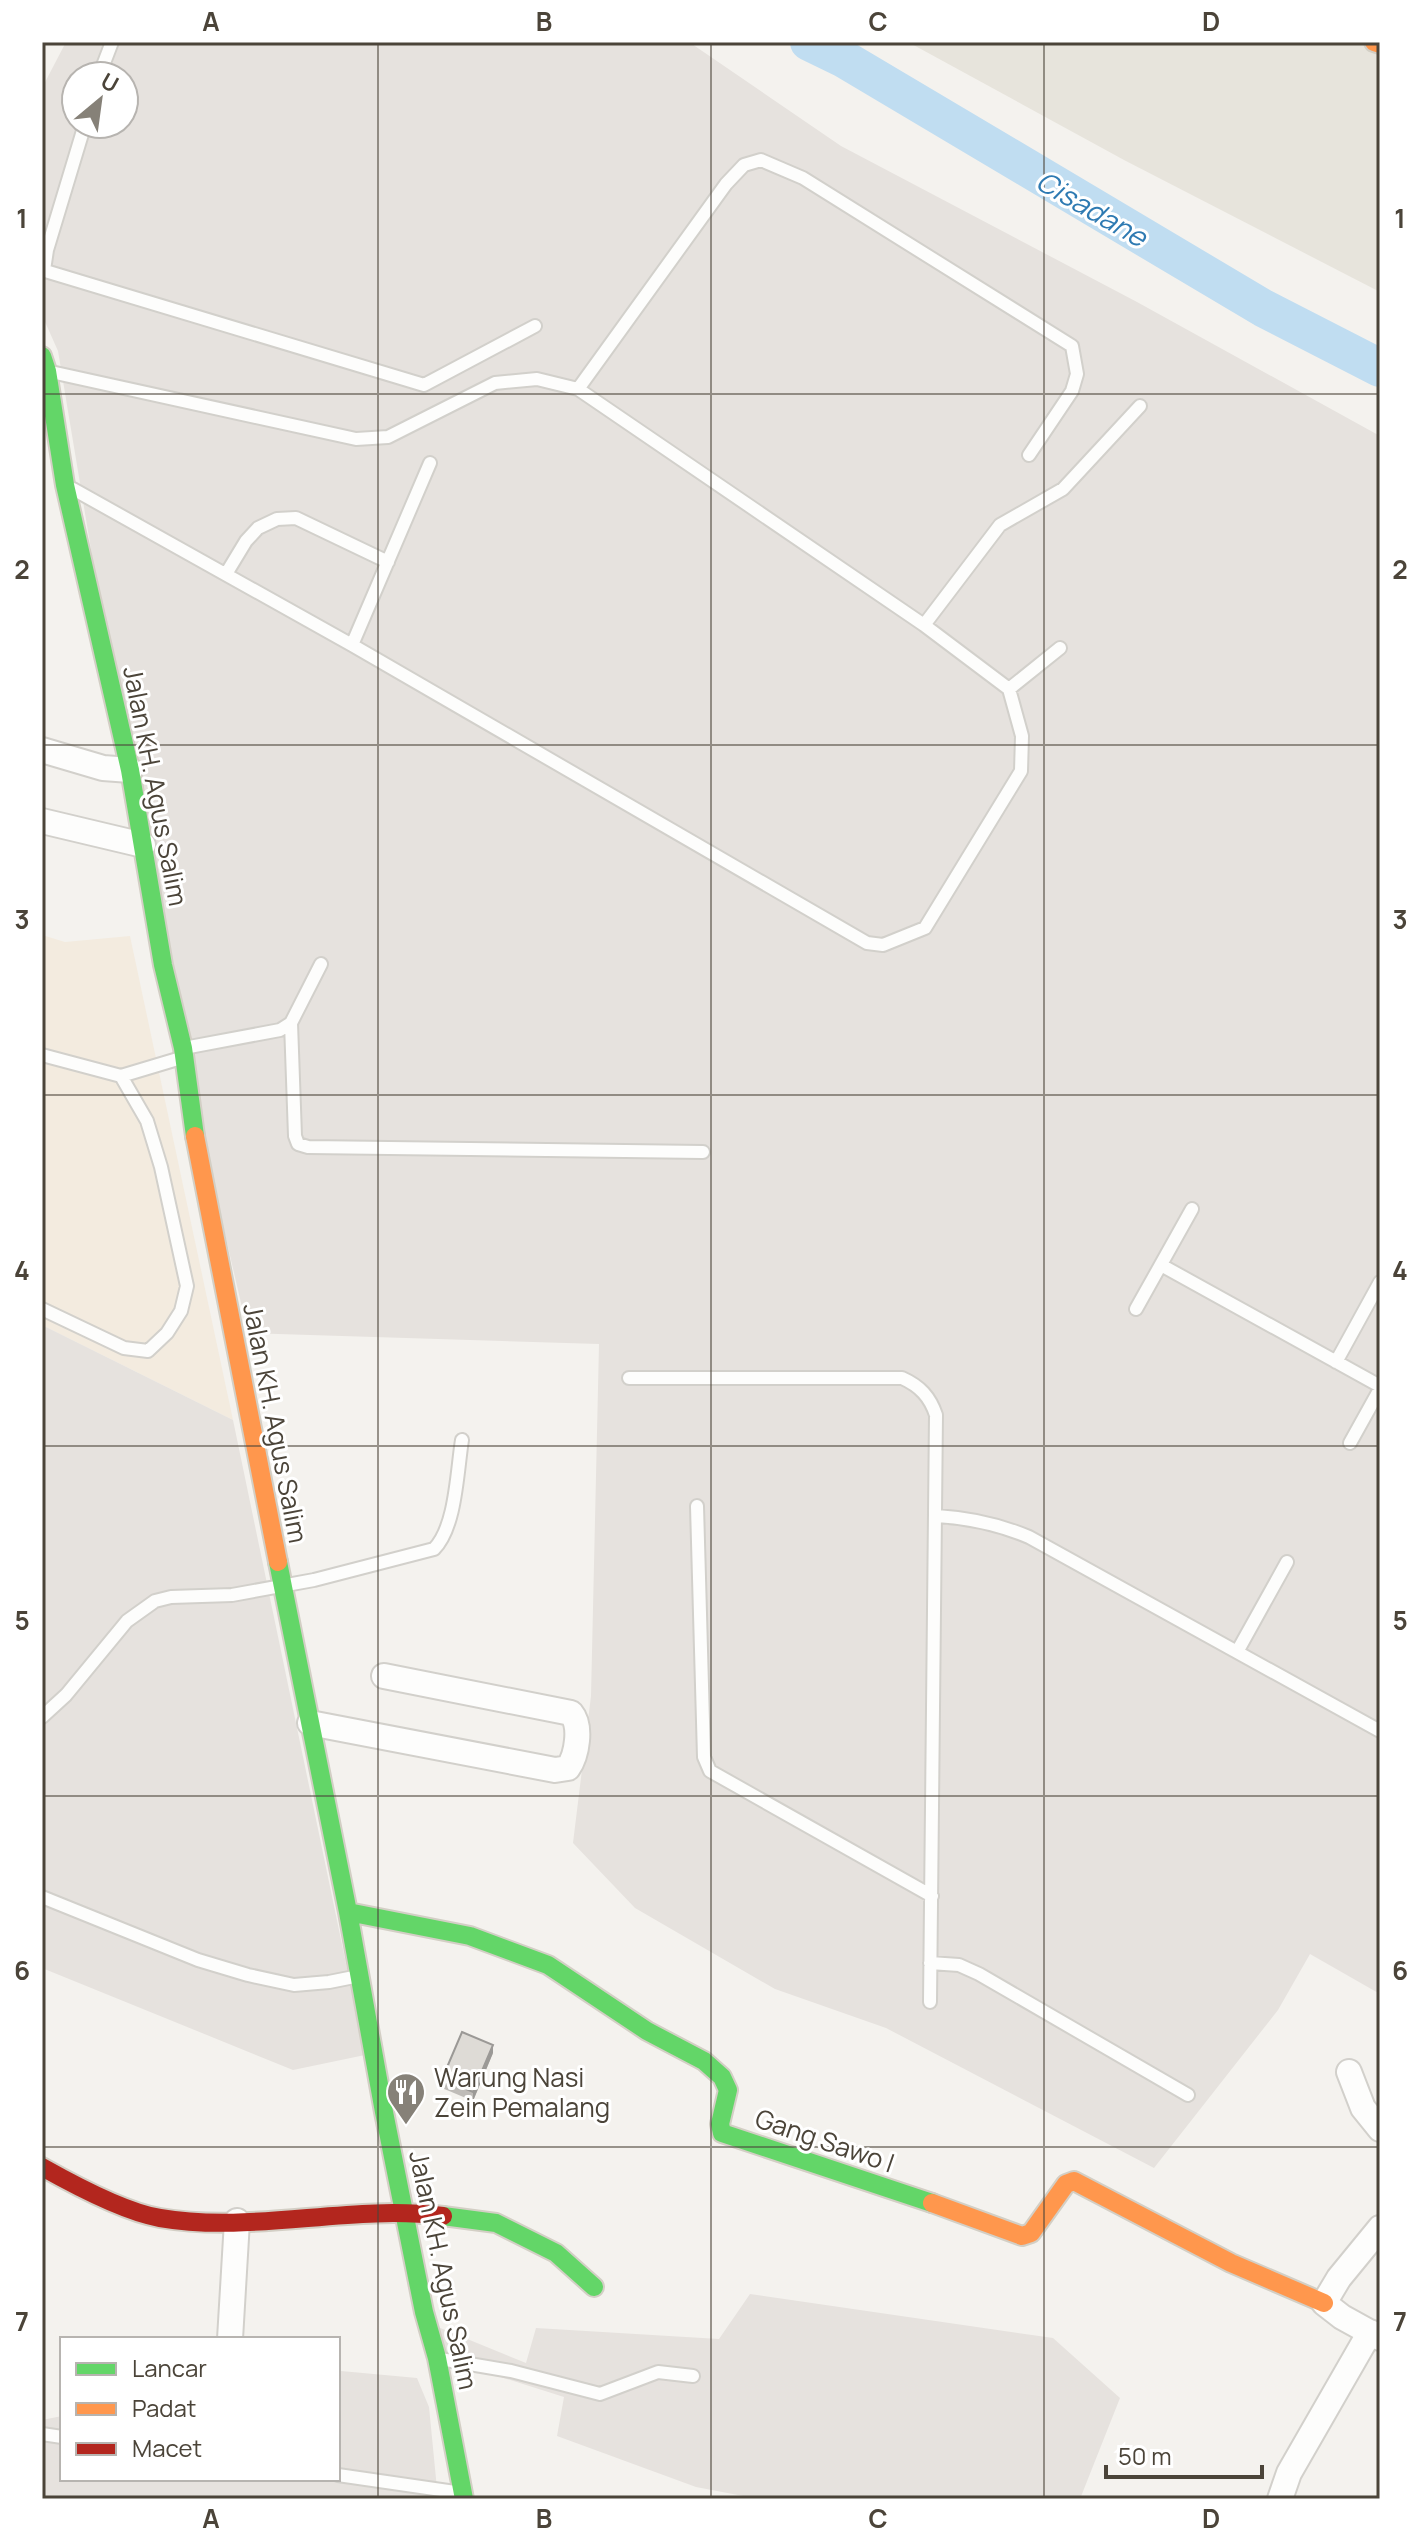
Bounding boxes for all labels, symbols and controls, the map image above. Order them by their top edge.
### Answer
text: A [202,3,220,39]
text: B [536,3,552,39]
text: C [868,3,888,39]
text: D [1202,3,1220,39]
north arrow [60,60,140,140]
text: U [95,66,124,99]
water label: Cisadane [1030,161,1156,256]
text: 1 [16,200,28,236]
text: 1 [1394,200,1406,236]
text: 2 [14,551,30,587]
text: 2 [1392,551,1408,587]
street label: Jalan KH. Agus Salim [115,663,197,909]
text: 3 [14,901,30,937]
text: 3 [1392,901,1408,937]
text: 4 [14,1252,30,1288]
text: 4 [1392,1252,1408,1288]
street label: Jalan KH. Agus Salim [235,1300,317,1546]
text: 5 [14,1602,30,1638]
text: 5 [1392,1602,1408,1638]
text: 6 [14,1952,30,1988]
text: 6 [1392,1952,1408,1988]
place label: Warung Nasi Zein Pemalang [434,2059,610,2125]
restaurant icon: Warung Nasi Zein Pemalang [385,2071,427,2126]
street label: Gang Sawo I [751,2099,899,2181]
street label: Jalan KH. Agus Salim [401,2147,487,2393]
text: 7 [15,2303,29,2339]
text: 7 [1393,2303,1407,2339]
legend [60,2337,340,2481]
text: Lancar [132,2351,207,2384]
text: Padat [132,2391,196,2424]
scale bar [1106,2429,1262,2479]
text: Macet [132,2431,202,2464]
text: 50 m [1118,2439,1172,2472]
text: A [202,2500,220,2536]
text: B [536,2500,552,2536]
text: C [868,2500,888,2536]
text: D [1202,2500,1220,2536]

